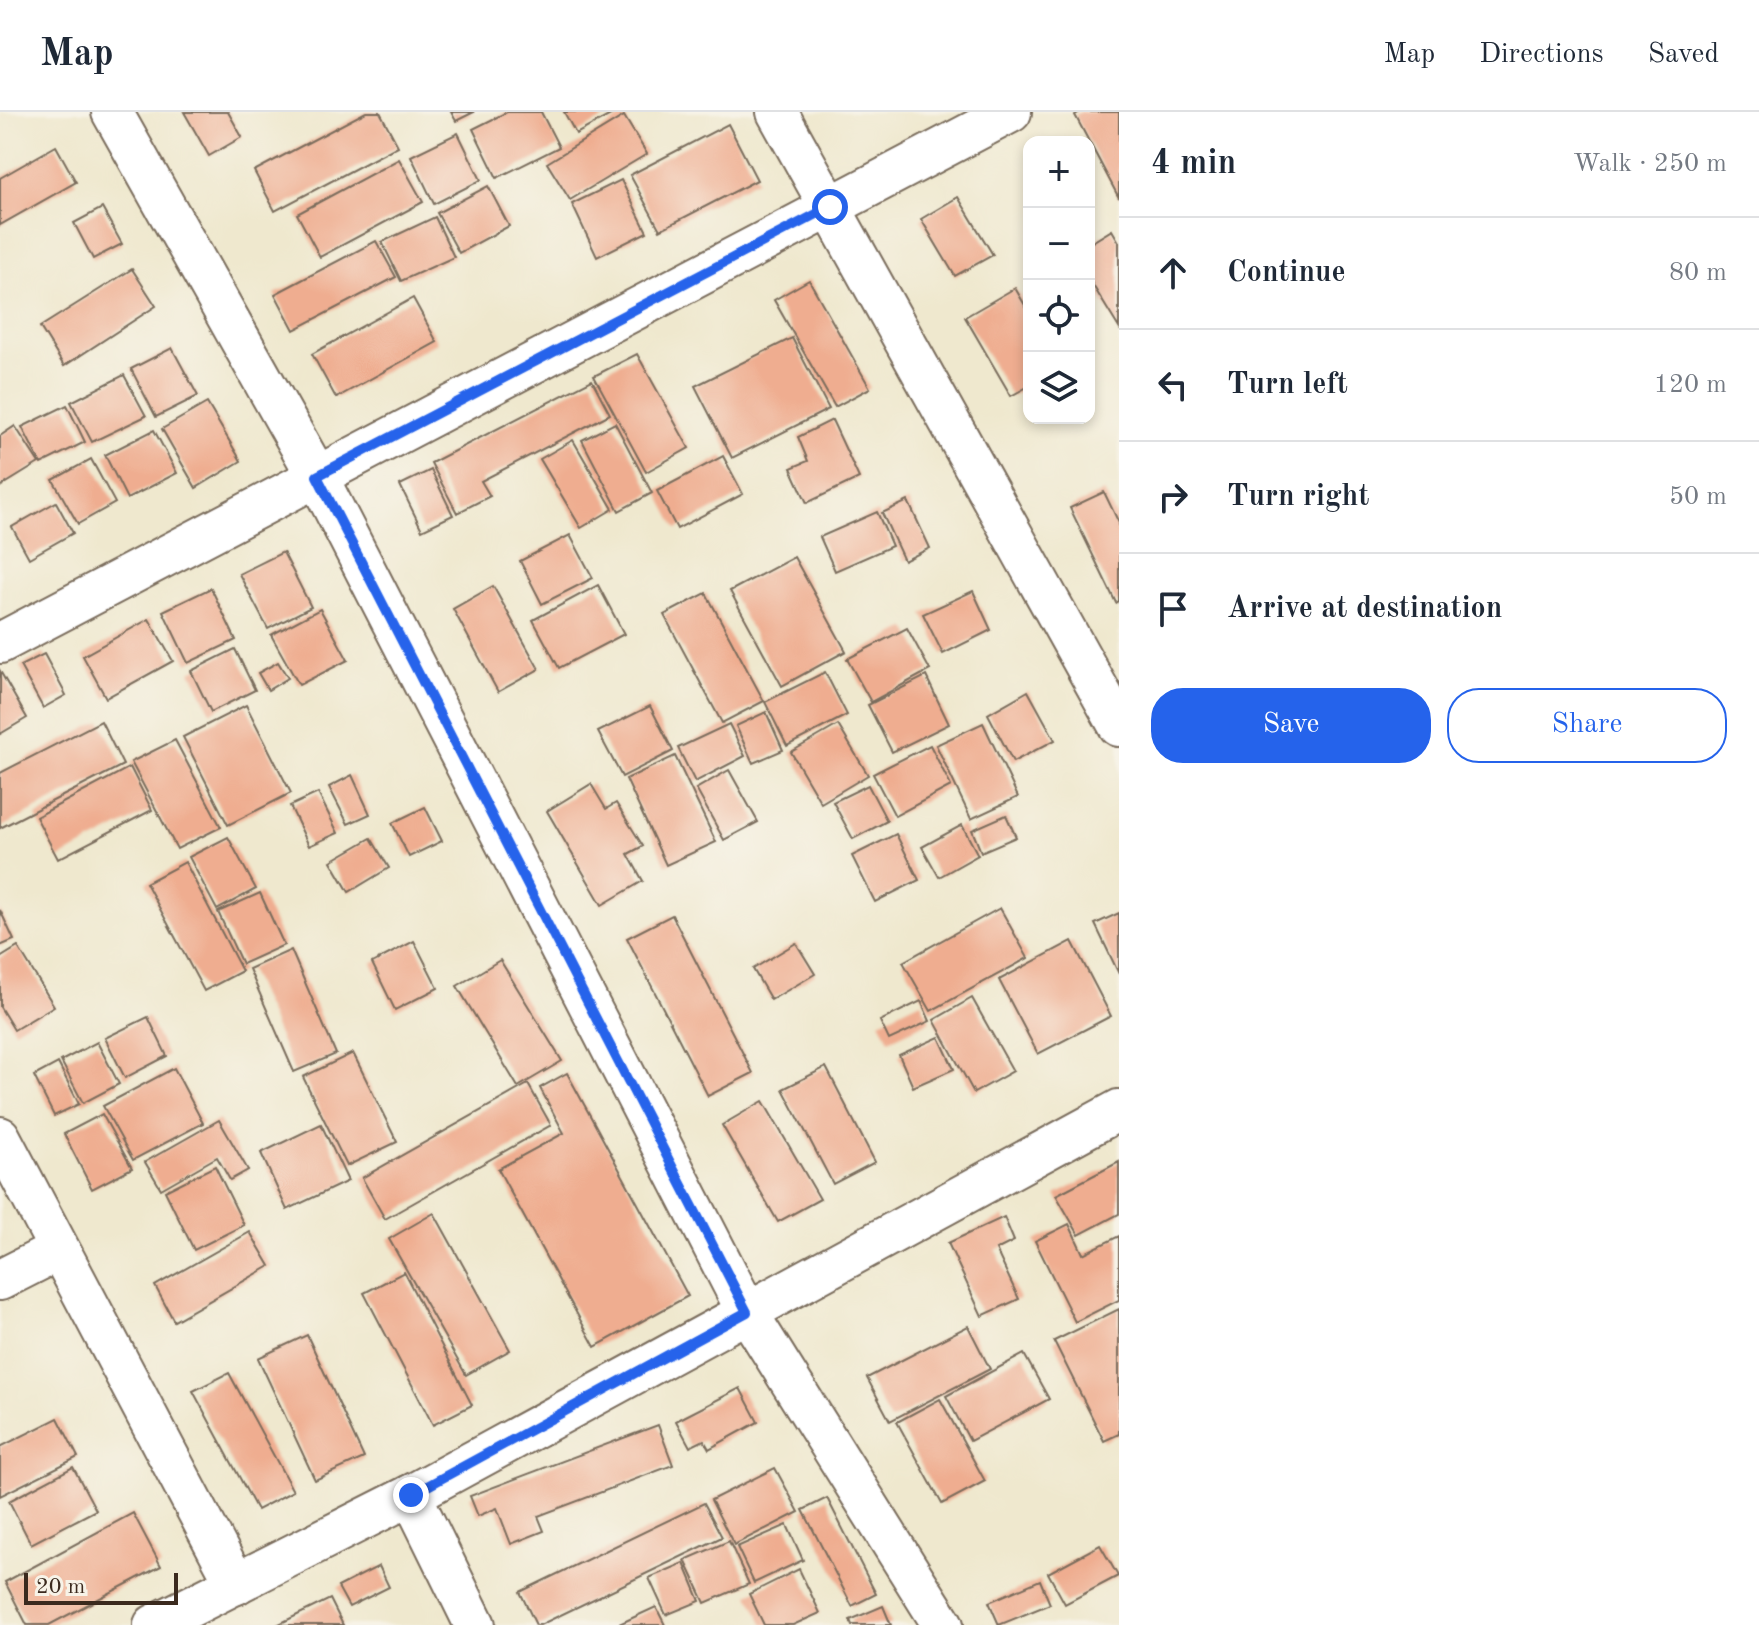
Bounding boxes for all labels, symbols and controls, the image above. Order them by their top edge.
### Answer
text: Map [40,36,114,74]
text: Map [1383,41,1435,69]
text: Directions [1479,41,1604,69]
text: Saved [1648,41,1719,69]
map controls [1023,136,1095,424]
button: + [1023,136,1095,208]
text: 4 min [1151,147,1236,181]
text: Walk · 250 m [1573,151,1727,177]
route start [812,189,848,225]
button: − [1023,208,1095,280]
icon: ahead [1151,251,1195,295]
text: Continue [1227,258,1346,288]
text: 80 m [1669,260,1727,286]
button: locate [1023,280,1095,352]
button: layers [1023,352,1095,424]
icon: left [1151,363,1195,407]
text: Turn left [1227,370,1348,400]
text: 120 m [1654,372,1727,398]
icon: right [1151,475,1195,519]
text: Turn right [1227,482,1369,512]
text: 50 m [1669,484,1727,510]
icon: arrive [1151,587,1195,631]
text: Arrive at destination [1227,594,1502,624]
button: Save [1151,688,1431,763]
button: Share [1447,688,1727,763]
route end [393,1477,429,1513]
scale bar [24,1569,178,1605]
text: 20 m [36,1576,85,1598]

